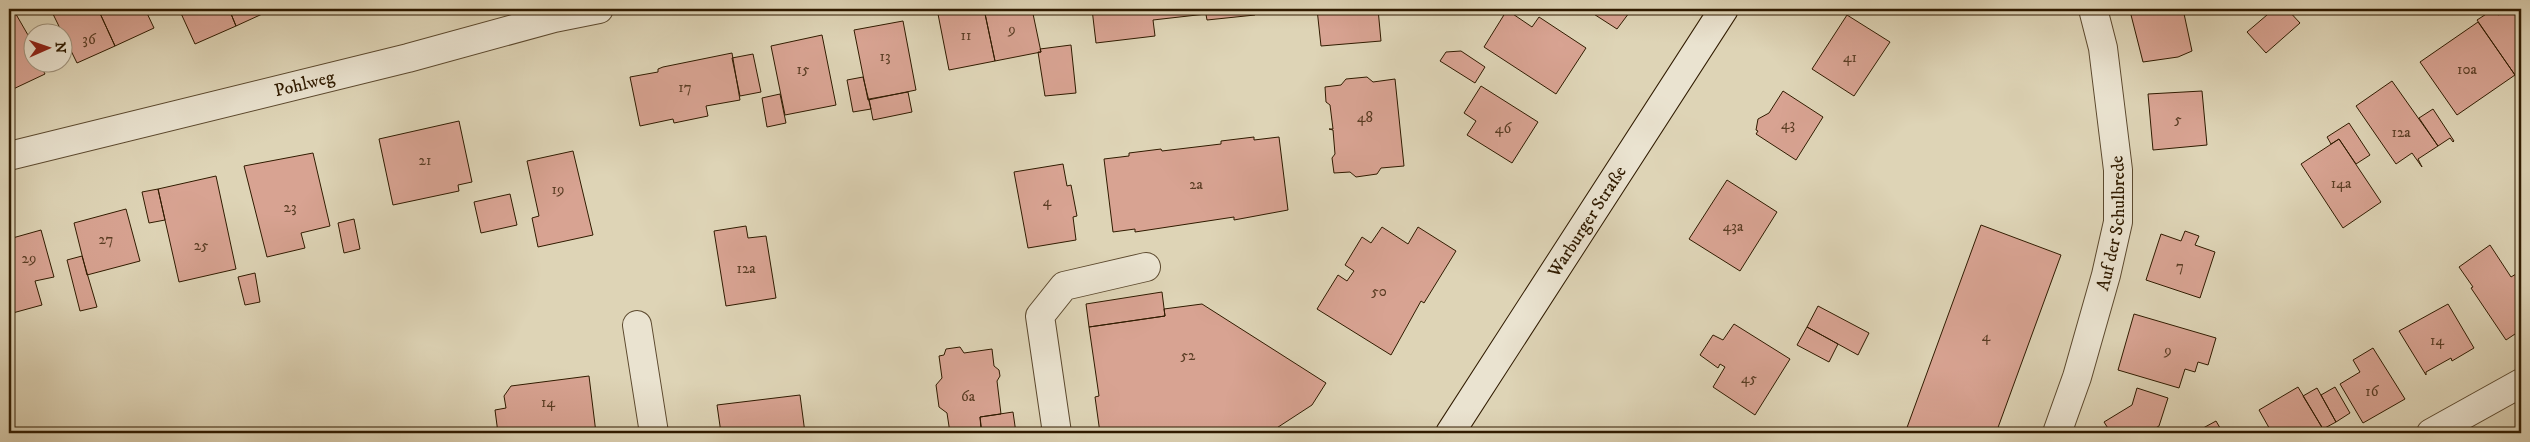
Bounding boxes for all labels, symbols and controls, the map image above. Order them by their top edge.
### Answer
house number: 9 [1007,20,1016,39]
north arrow [22,22,72,72]
house number: 11 [960,26,972,45]
house number: 36 [82,30,97,49]
text: N [51,42,69,54]
house number: 13 [879,47,891,66]
house number: 41 [1843,48,1857,67]
house number: 15 [797,60,810,79]
house number: 10a [2457,60,2478,79]
street label: Pohlweg [272,66,337,102]
house number: 17 [678,78,692,97]
house number: 48 [1357,108,1373,127]
house number: 5 [2174,110,2182,129]
house number: 43 [1781,115,1795,134]
house number: 46 [1495,119,1512,138]
house number: 12a [2391,123,2411,142]
house number: 21 [419,151,431,170]
street label: Auf der Schulbrede [2092,154,2130,293]
street label: Warburger Straße [1543,162,1632,283]
house number: 14a [2331,174,2352,193]
house number: 2a [1189,175,1203,194]
house number: 19 [552,180,564,199]
house number: 4 [1043,192,1052,211]
house number: 23 [284,198,296,217]
house number: 43a [1723,217,1744,236]
house number: 27 [99,230,114,249]
house number: 25 [194,236,209,255]
house number: 29 [22,249,36,268]
house number: 7 [2176,257,2184,276]
house number: 12a [736,259,756,278]
house number: 50 [1371,282,1387,301]
house number: 4 [1982,327,1991,346]
house number: 14 [2430,331,2444,350]
house number: 9 [2163,341,2172,360]
house number: 52 [1181,346,1196,365]
house number: 45 [1741,369,1758,388]
house number: 16 [2365,382,2380,401]
house number: 6a [961,387,976,406]
house number: 14 [541,393,555,412]

